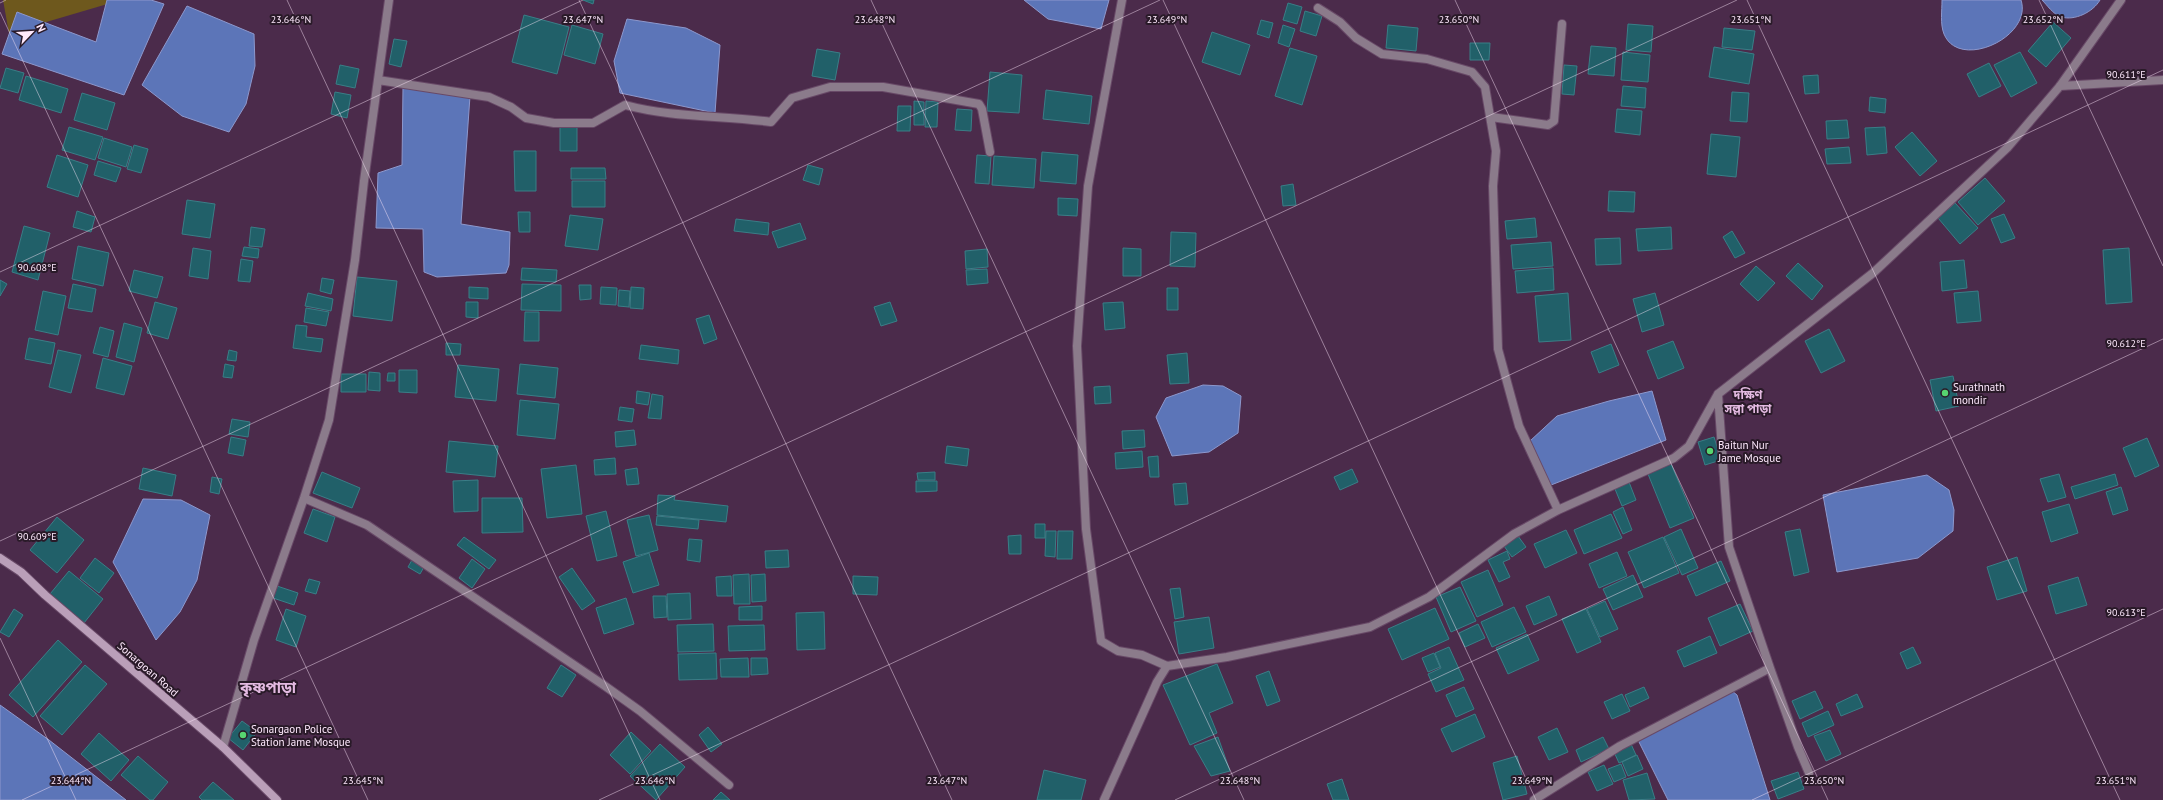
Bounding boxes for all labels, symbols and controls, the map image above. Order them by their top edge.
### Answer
north arrow [12,12,52,52]
text: 23.646°N [271,13,311,26]
text: 23.647°N [563,13,603,26]
text: 23.648°N [855,13,895,26]
text: 23.649°N [1147,13,1187,26]
text: 23.650°N [1439,13,1479,26]
text: 23.651°N [1731,13,1771,26]
text: 23.652°N [2023,13,2063,26]
text: N [33,22,49,34]
text: 90.611°E [2107,68,2146,81]
text: 90.608°E [18,261,57,274]
text: 90.612°E [2107,337,2146,350]
place label: Surathnath mondir [1953,380,2005,407]
district label: দক্ষিণ সল্লা পাড়া [1724,387,1772,416]
marker: Surathnath mondir [1940,388,1950,398]
place label: Baitun Nur Jame Mosque [1717,438,1781,465]
marker: Baitun Nur Jame Mosque [1705,446,1715,456]
text: 90.609°E [18,530,57,543]
text: 90.613°E [2107,606,2146,619]
street label: Sonargoan Road [115,639,182,699]
district label: কৃষ্ণপাড়া [239,678,297,698]
place label: Sonargaon Police Station Jame Mosque [251,722,351,749]
marker: Sonargaon Police Station Jame Mosque [238,730,248,740]
text: 23.644°N [51,774,91,787]
text: 23.645°N [343,774,383,787]
text: 23.646°N [635,774,675,787]
text: 23.647°N [927,774,967,787]
text: 23.648°N [1220,774,1260,787]
text: 23.649°N [1512,774,1552,787]
text: 23.650°N [1804,774,1844,787]
text: 23.651°N [2096,774,2136,787]

